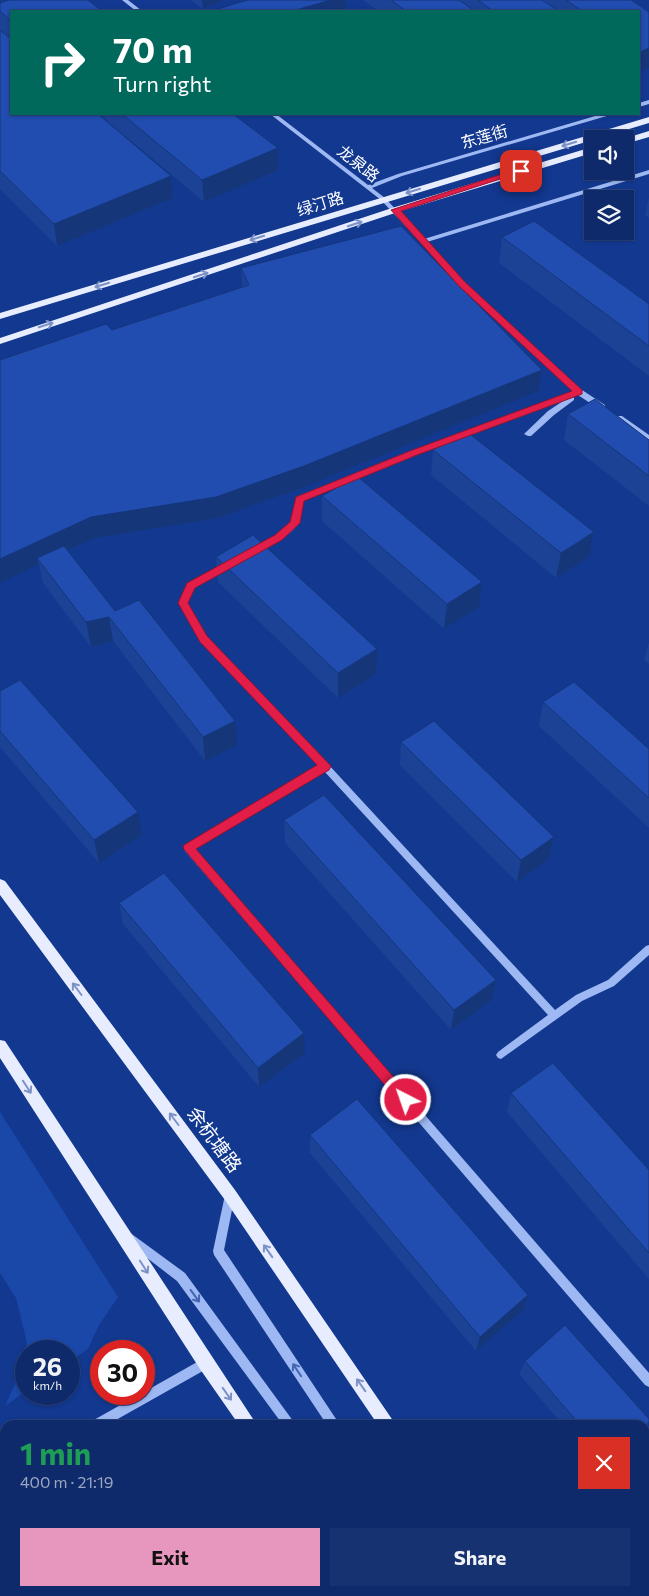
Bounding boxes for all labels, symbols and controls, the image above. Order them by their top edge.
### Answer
text: 70 m [113,27,193,70]
icon: right [30,30,95,95]
text: Turn right [113,70,211,97]
street label: 东莲街 [458,120,510,152]
map controls [584,130,634,240]
button: sound [584,130,634,180]
one-way arrow [561,140,577,150]
street label: 龙泉路 [334,141,384,185]
pin [500,150,542,192]
icon: arrive [507,157,535,185]
one-way arrow [405,186,421,196]
street label: 绿汀路 [294,187,346,219]
button: layers [584,190,634,240]
one-way arrow [347,218,363,228]
one-way arrow [250,233,266,243]
one-way arrow [192,269,208,279]
one-way arrow [95,281,110,290]
one-way arrow [38,320,54,330]
one-way arrow [72,982,82,996]
position arrow [379,1073,431,1125]
one-way arrow [21,1080,32,1094]
street label: 余杭塘路 [183,1102,247,1176]
one-way arrow [168,1113,179,1126]
one-way arrow [263,1244,273,1258]
one-way arrow [139,1260,149,1274]
one-way arrow [190,1289,200,1303]
speed limit sign: 30 [90,1340,155,1405]
text: 26 [33,1351,62,1381]
one-way arrow [292,1363,302,1377]
text: km/h [33,1378,62,1392]
one-way arrow [356,1378,366,1392]
one-way arrow [222,1387,232,1401]
text: 1 min [20,1434,91,1471]
button: close [578,1437,630,1489]
text: 400 m · 21:19 [20,1472,113,1491]
button: Exit [20,1528,320,1586]
button: Share [330,1528,630,1586]

